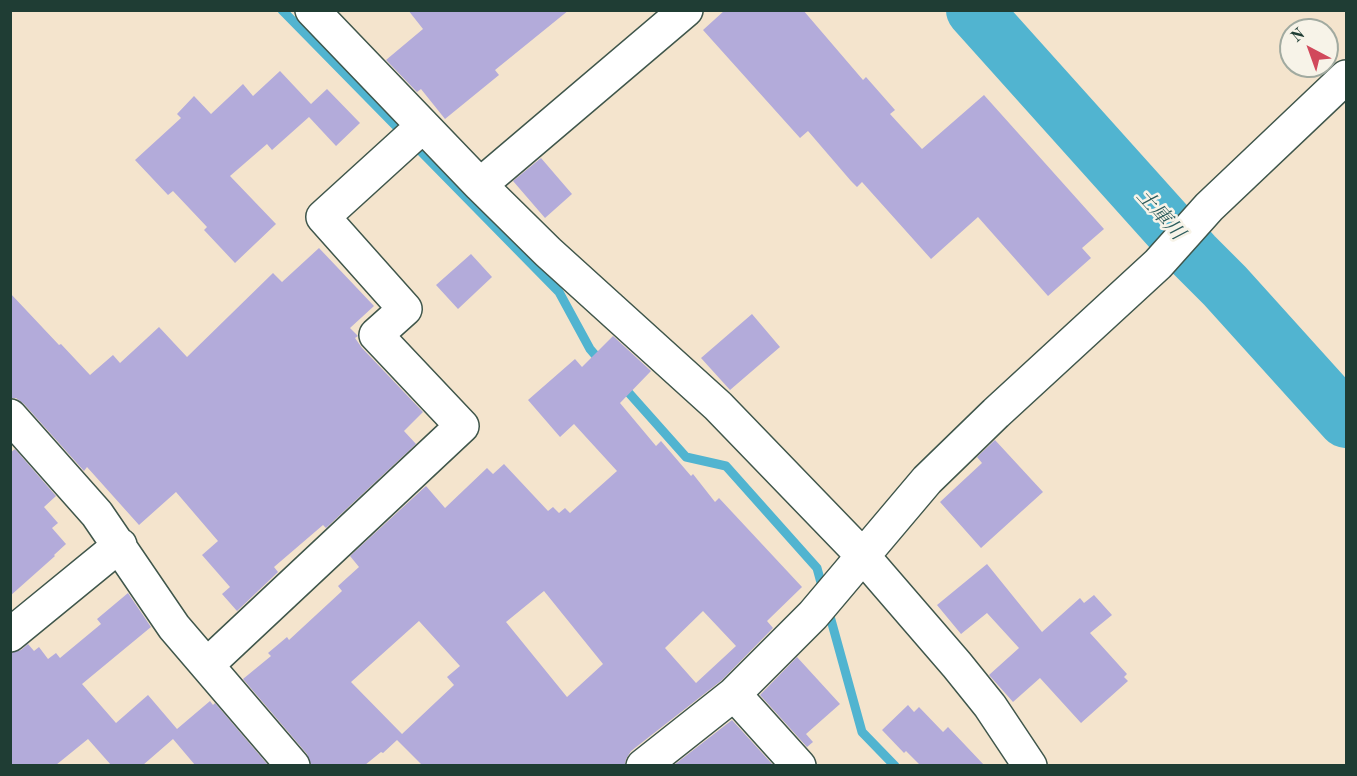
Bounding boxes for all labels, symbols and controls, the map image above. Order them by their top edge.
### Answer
north arrow [1279,18,1339,78]
text: N [1289,26,1308,46]
water label: 土庫川 [1131,185,1189,245]

